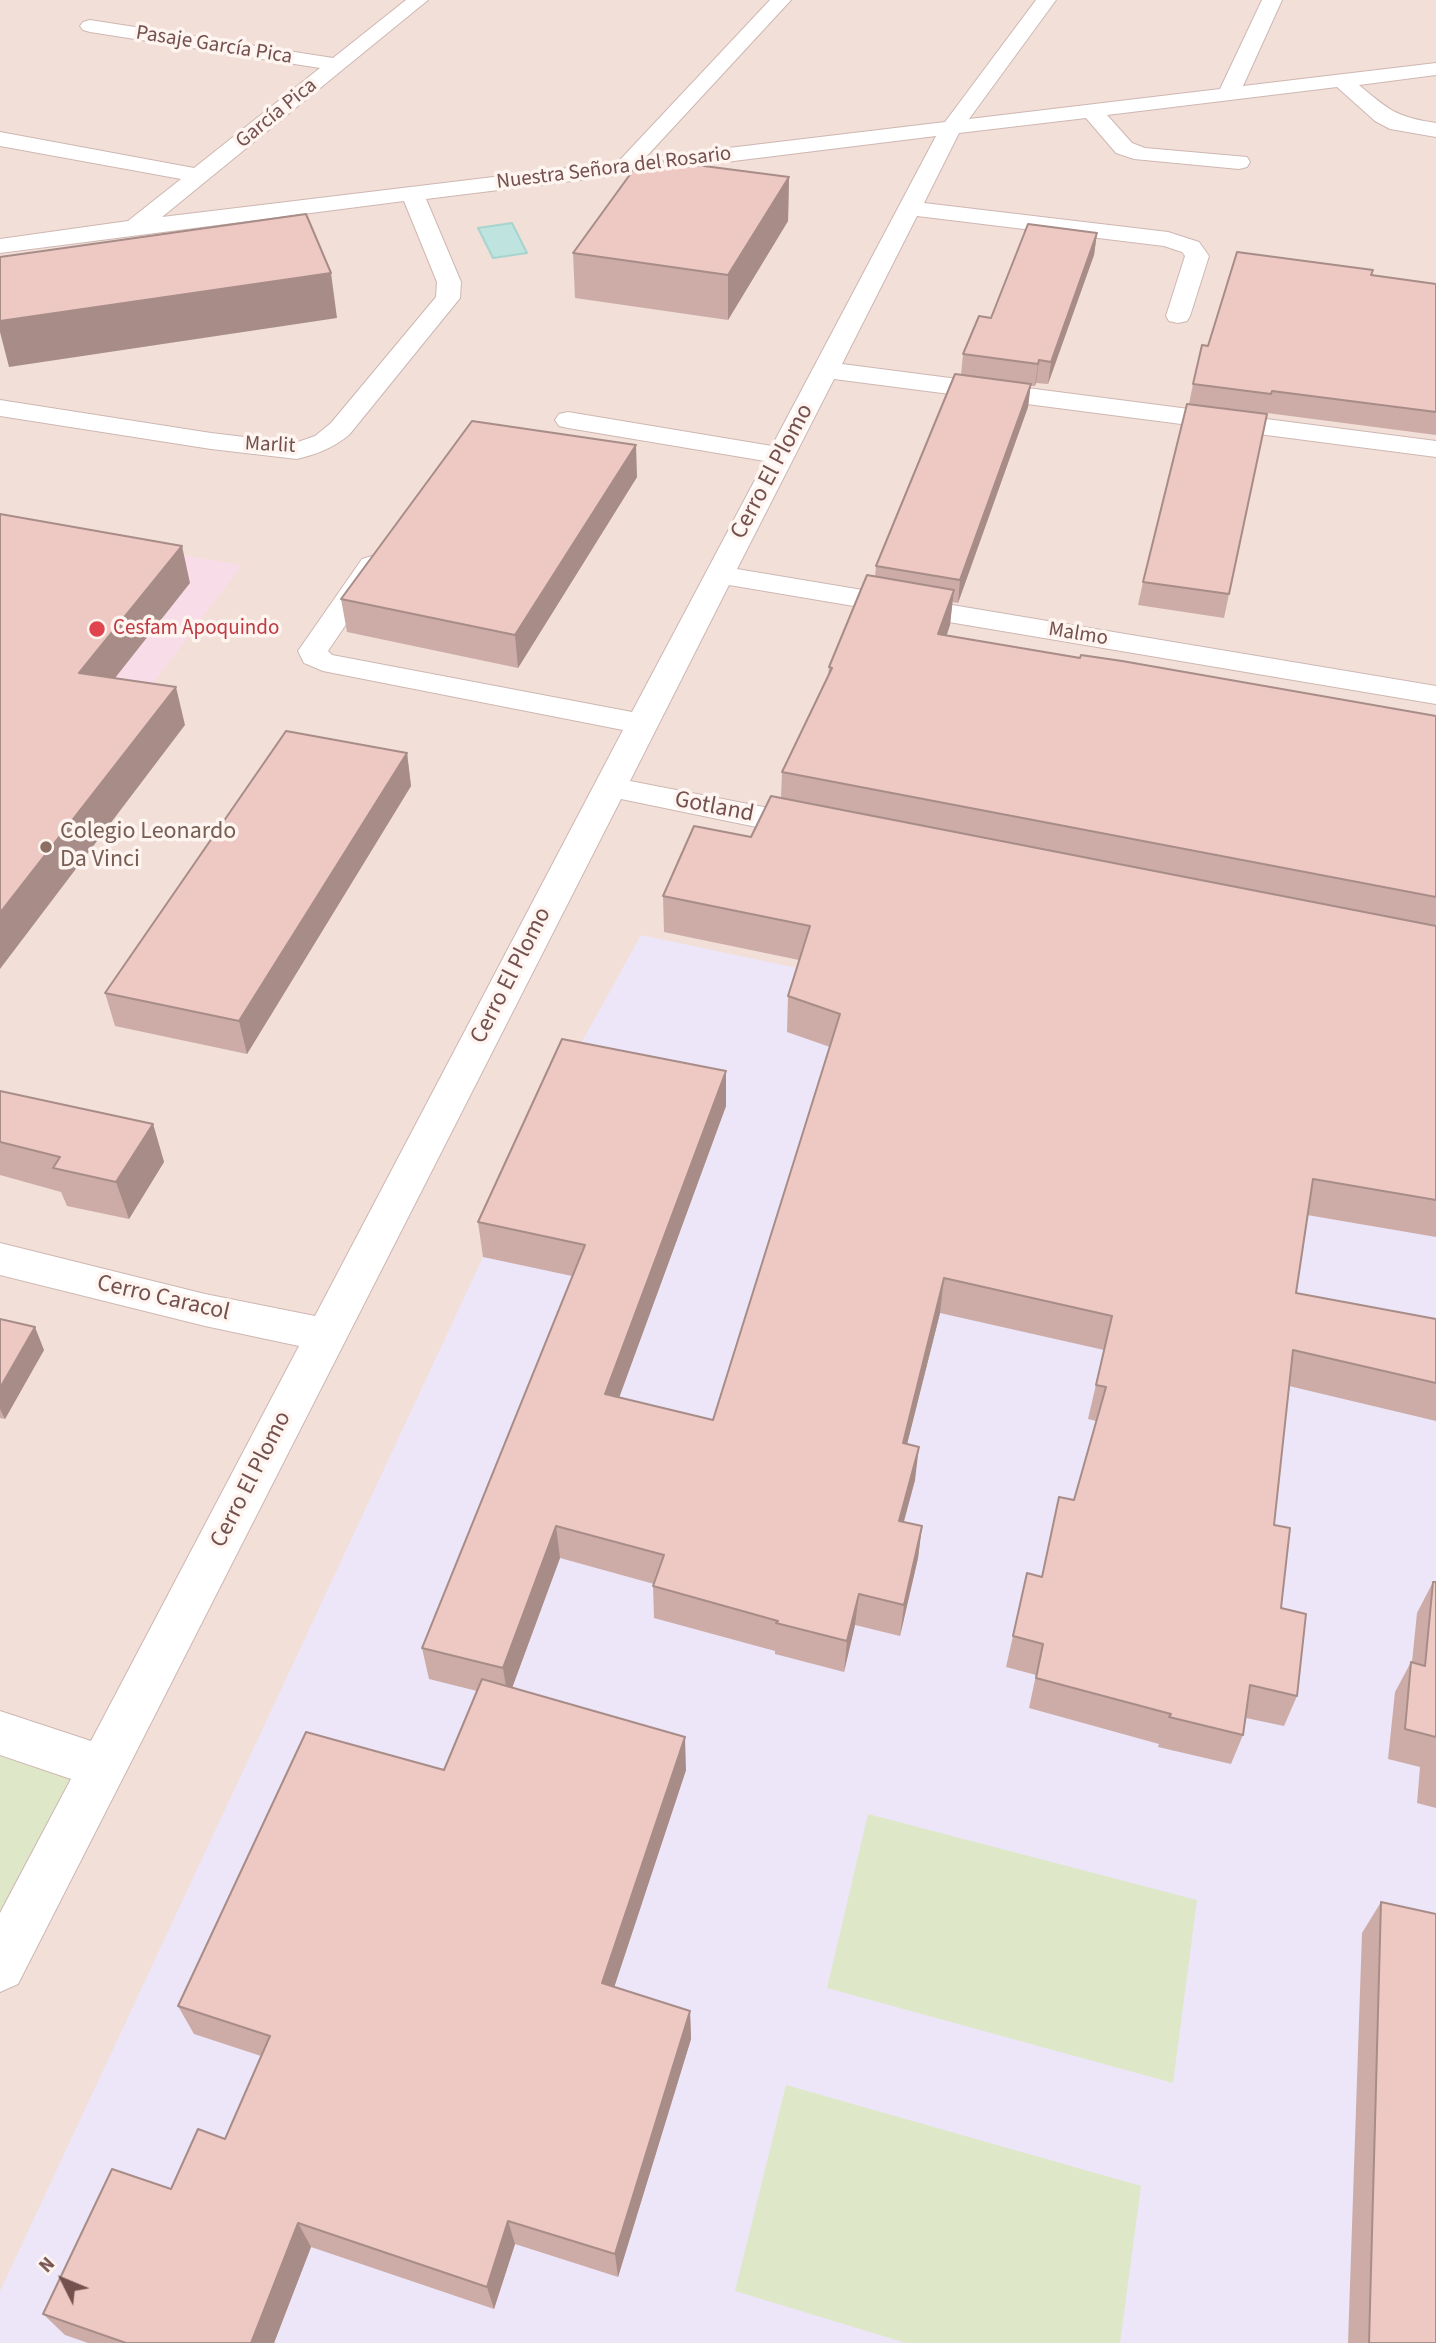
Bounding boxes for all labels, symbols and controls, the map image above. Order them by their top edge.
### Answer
street label: Pasaje García Pica [134,21,294,71]
street label: García Pica [231,74,323,154]
street label: Nuestra Señora del Rosario [495,142,733,196]
street label: Cerro El Plomo [725,399,821,545]
street label: Marlit [244,432,296,460]
place label: Cesfam Apoquindo [113,616,279,642]
street label: Malmo [1046,618,1110,652]
marker: Cesfam Apoquindo [87,619,107,639]
street label: Gotland [672,786,756,830]
place label: Colegio Leonardo Da Vinci [60,819,236,875]
marker: Colegio Leonardo Da Vinci [38,839,54,855]
street label: Cerro El Plomo [465,903,559,1049]
street label: Cerro Caracol [94,1270,232,1328]
street label: Cerro El Plomo [205,1407,299,1553]
north arrow [28,2245,98,2315]
text: N [33,2252,61,2279]

